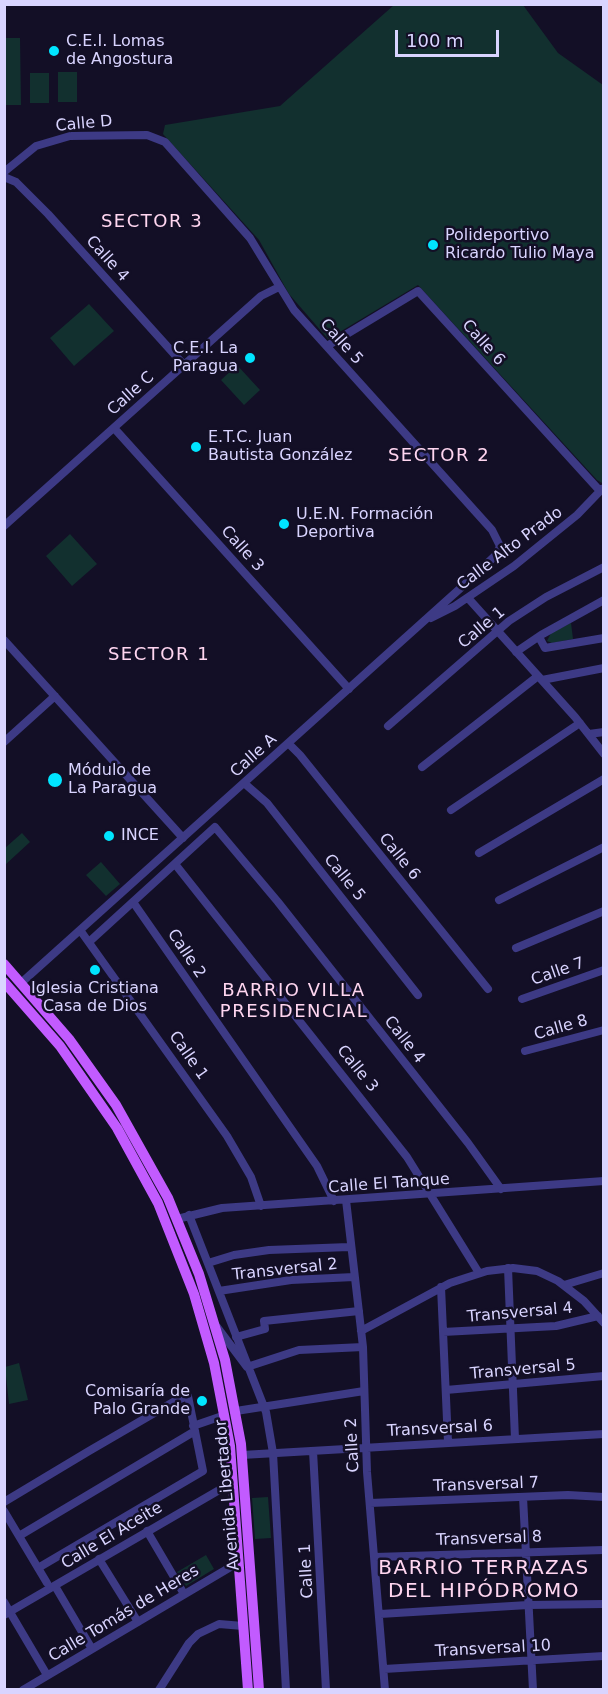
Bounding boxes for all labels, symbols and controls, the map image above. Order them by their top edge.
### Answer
scale bar [398,18,502,56]
text: 100 m [406,30,464,51]
place label: C.E.I. Lomas de Angostura [66,32,173,70]
marker: C.E.I. Lomas de Angostura [47,44,61,58]
street label: Calle D [55,112,113,136]
district label: SECTOR 3 [101,211,203,233]
place label: Polideportivo Ricardo Tulio Maya [445,226,595,264]
street label: Calle 4 [81,232,133,286]
marker: Polideportivo Ricardo Tulio Maya [426,238,440,252]
street label: Calle 5 [315,315,367,369]
street label: Calle 6 [457,316,509,370]
place label: C.E.I. La Paragua [173,339,238,377]
marker: C.E.I. La Paragua [243,351,257,365]
street label: Calle C [104,368,158,420]
place label: E.T.C. Juan Bautista González [208,428,352,466]
marker: E.T.C. Juan Bautista González [189,440,203,454]
district label: SECTOR 2 [388,445,490,467]
street label: Calle Alto Prado [453,503,567,595]
place label: U.E.N. Formación Deportiva [296,505,433,543]
marker: U.E.N. Formación Deportiva [277,517,291,531]
street label: Calle 3 [216,522,268,576]
street label: Calle 1 [455,603,509,653]
district label: SECTOR 1 [108,644,210,666]
street label: Calle A [227,730,281,782]
place label: Módulo de La Paragua [68,761,157,799]
marker: Módulo de La Paragua [46,771,64,789]
place label: INCE [121,826,159,846]
marker: INCE [102,829,116,843]
street label: Calle 6 [374,830,424,884]
street label: Calle 5 [319,851,369,905]
street label: Calle 2 [163,926,209,982]
street label: Calle 7 [529,954,587,990]
marker: Iglesia Cristiana Casa de Dios [88,963,102,977]
place label: Iglesia Cristiana Casa de Dios [31,979,159,1017]
district label: BARRIO VILLA PRESIDENCIAL [220,980,368,1022]
street label: Calle 8 [532,1011,590,1045]
street label: Calle 4 [380,1012,428,1068]
street label: Calle 1 [164,1028,212,1084]
street label: Calle 3 [332,1042,382,1096]
street label: Calle El Tanque [328,1170,450,1198]
street label: Transversal 2 [231,1255,339,1285]
street label: Transversal 4 [466,1299,574,1327]
street label: Transversal 5 [469,1356,577,1384]
place label: Comisaría de Palo Grande [85,1382,190,1420]
marker: Comisaría de Palo Grande [195,1394,209,1408]
street label: Calle 2 [342,1417,364,1473]
street label: Transversal 6 [387,1417,493,1441]
street label: Avenida Libertador [212,1419,244,1571]
street label: Transversal 7 [433,1474,539,1496]
street label: Calle El Aceite [58,1498,166,1574]
street label: Transversal 8 [436,1528,542,1550]
street label: Calle 1 [296,1543,318,1599]
district label: BARRIO TERRAZAS DEL HIPÓDROMO [378,1557,590,1604]
street label: Calle Tomás de Heres [45,1562,203,1666]
street label: Transversal 10 [434,1636,552,1662]

